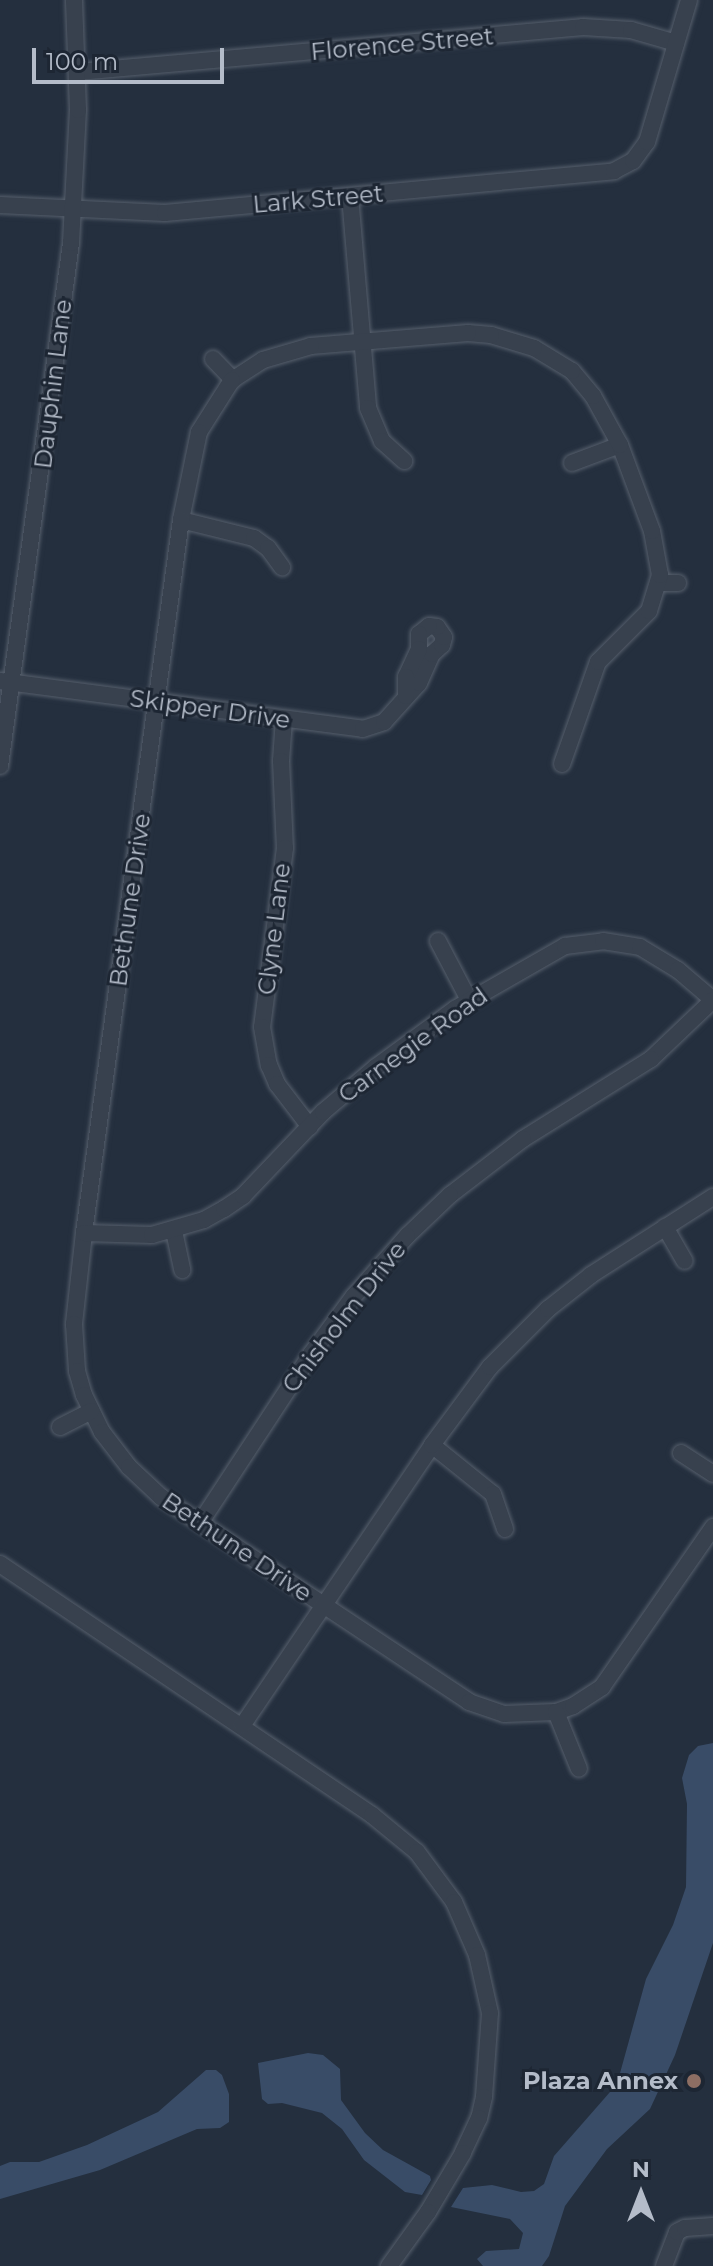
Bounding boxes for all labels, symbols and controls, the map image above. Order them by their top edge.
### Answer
street label: Florence Street [309,22,495,66]
scale bar [36,32,228,82]
text: 100 m [46,47,118,76]
street label: Lark Street [252,179,384,219]
street label: Dauphin Lane [28,298,78,470]
street label: Skipper Drive [128,684,292,734]
street label: Bethune Drive [104,812,156,988]
street label: Clyne Lane [252,862,296,996]
street label: Carnegie Road [333,981,493,1109]
street label: Chisholm Drive [276,1236,412,1398]
street label: Bethune Drive [157,1486,317,1608]
place label: Plaza Annex [523,2067,678,2095]
marker: Plaza Annex [685,2072,703,2090]
north arrow [601,2154,681,2234]
text: N [632,2156,650,2183]

